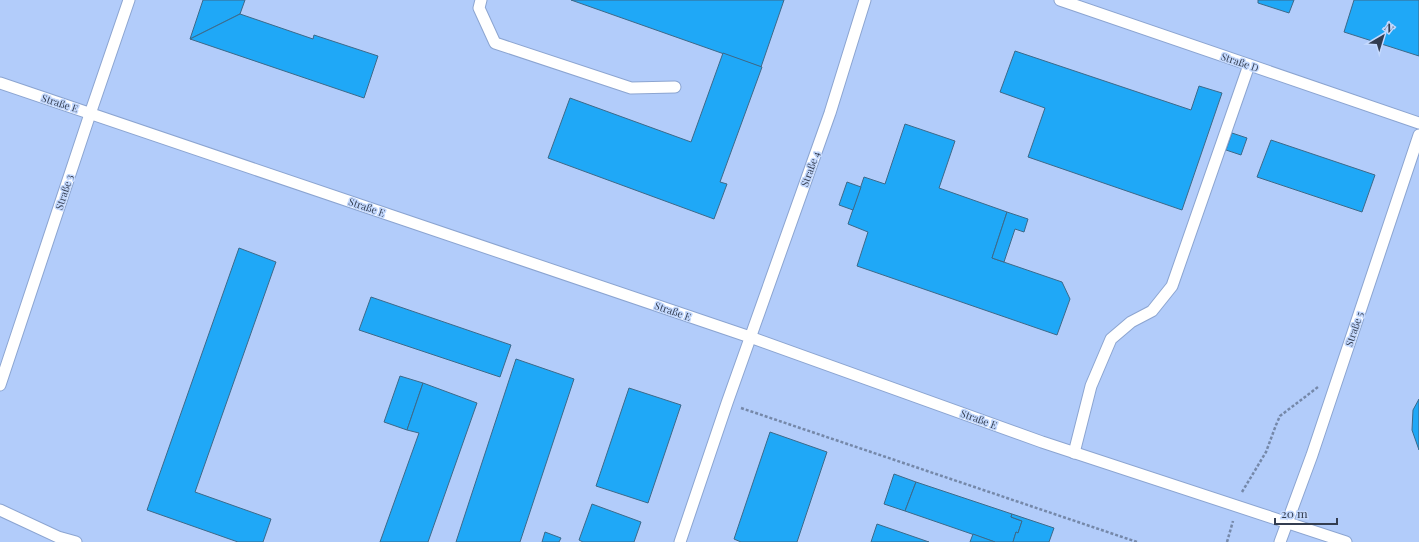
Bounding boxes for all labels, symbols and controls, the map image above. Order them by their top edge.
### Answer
north arrow [1363,16,1403,56]
text: N [1382,19,1397,36]
street label: Straße D [1219,49,1261,75]
street label: Straße E [40,90,80,116]
street label: Straße 4 [797,149,823,189]
street label: Straße 3 [52,172,76,211]
street label: Straße E [347,194,387,220]
street label: Straße E [653,298,693,324]
street label: Straße 5 [1342,310,1366,348]
street label: Straße E [959,406,999,432]
scale bar [1275,500,1337,526]
text: 20 m [1281,505,1308,521]

